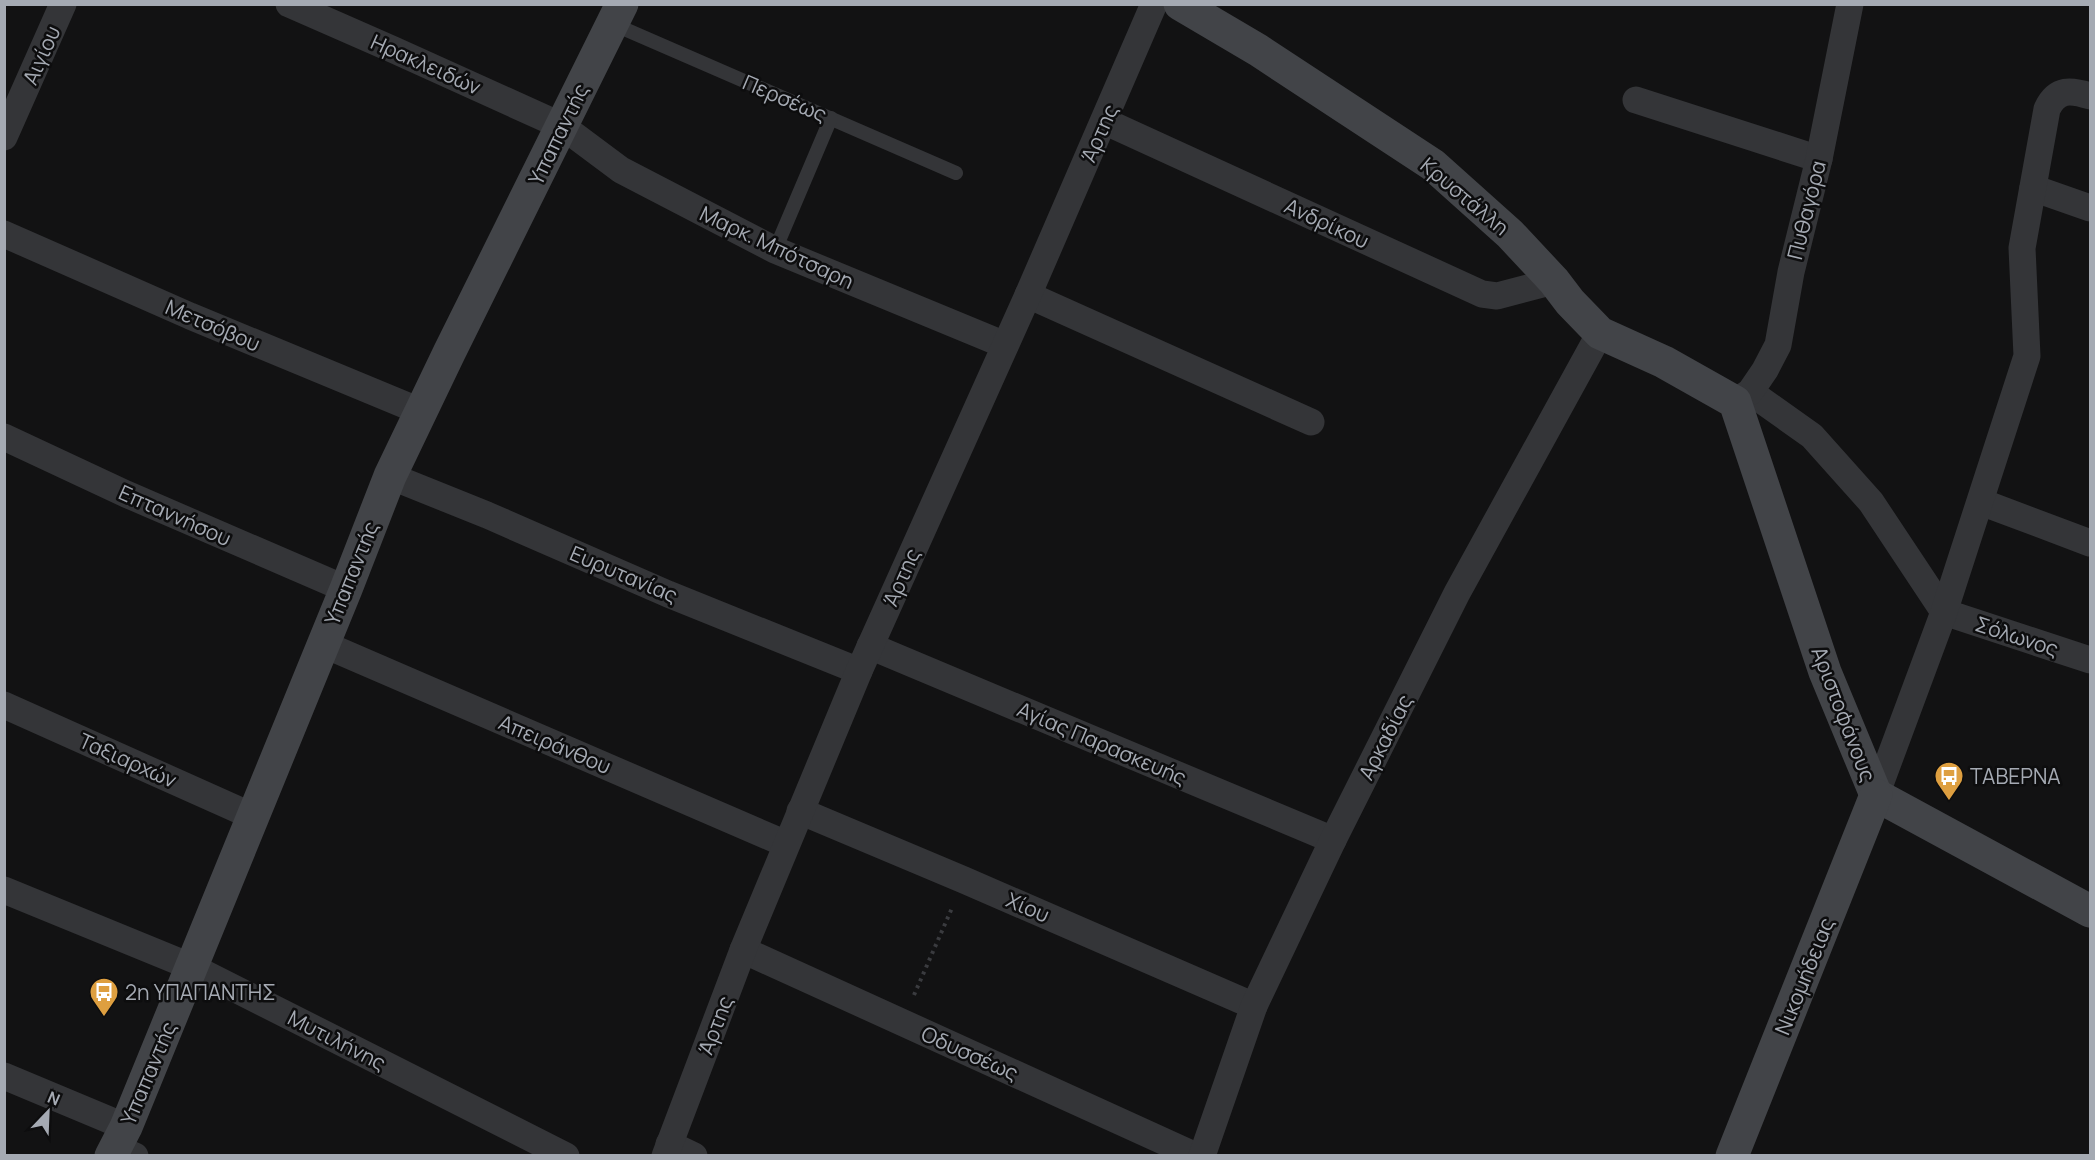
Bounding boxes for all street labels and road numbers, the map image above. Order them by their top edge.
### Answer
street label: Αιγίου [16,21,66,89]
street label: Ηρακλειδών [367,27,486,101]
street label: Περσέως [739,68,831,128]
street label: Υπαπαντής [521,79,595,189]
street label: Άρτης [1074,100,1124,166]
street label: Κρυστάλλη [1415,151,1515,241]
street label: Πυθαγόρα [1780,157,1832,263]
street label: Ανδρίκου [1280,191,1374,255]
street label: Μαρκ. Μπότσαρη [695,199,859,295]
street label: Μετσόβου [161,293,265,357]
street label: Επταννήσου [114,478,236,552]
street label: Υπαπαντής [318,517,384,629]
street label: Ευρυτανίας [566,539,682,609]
street label: Άρτης [876,544,926,610]
street label: Σόλωνος [1972,609,2062,663]
street label: Αριστοφάνους [1805,642,1883,786]
street label: Αρκαδίας [1352,689,1418,785]
street label: Αγίας Παρασκευής [1013,695,1191,791]
street label: Απειράνθου [495,708,615,780]
street label: Ταξιαρχών [75,726,181,794]
street label: Χίου [1002,885,1054,929]
street label: Νικομήδειας [1768,913,1840,1039]
street label: Άρτης [691,992,739,1058]
street label: Μυτιλήνης [283,1003,391,1077]
street label: Υπαπαντής [114,1017,182,1129]
street label: Οδυσσέως [917,1019,1023,1087]

